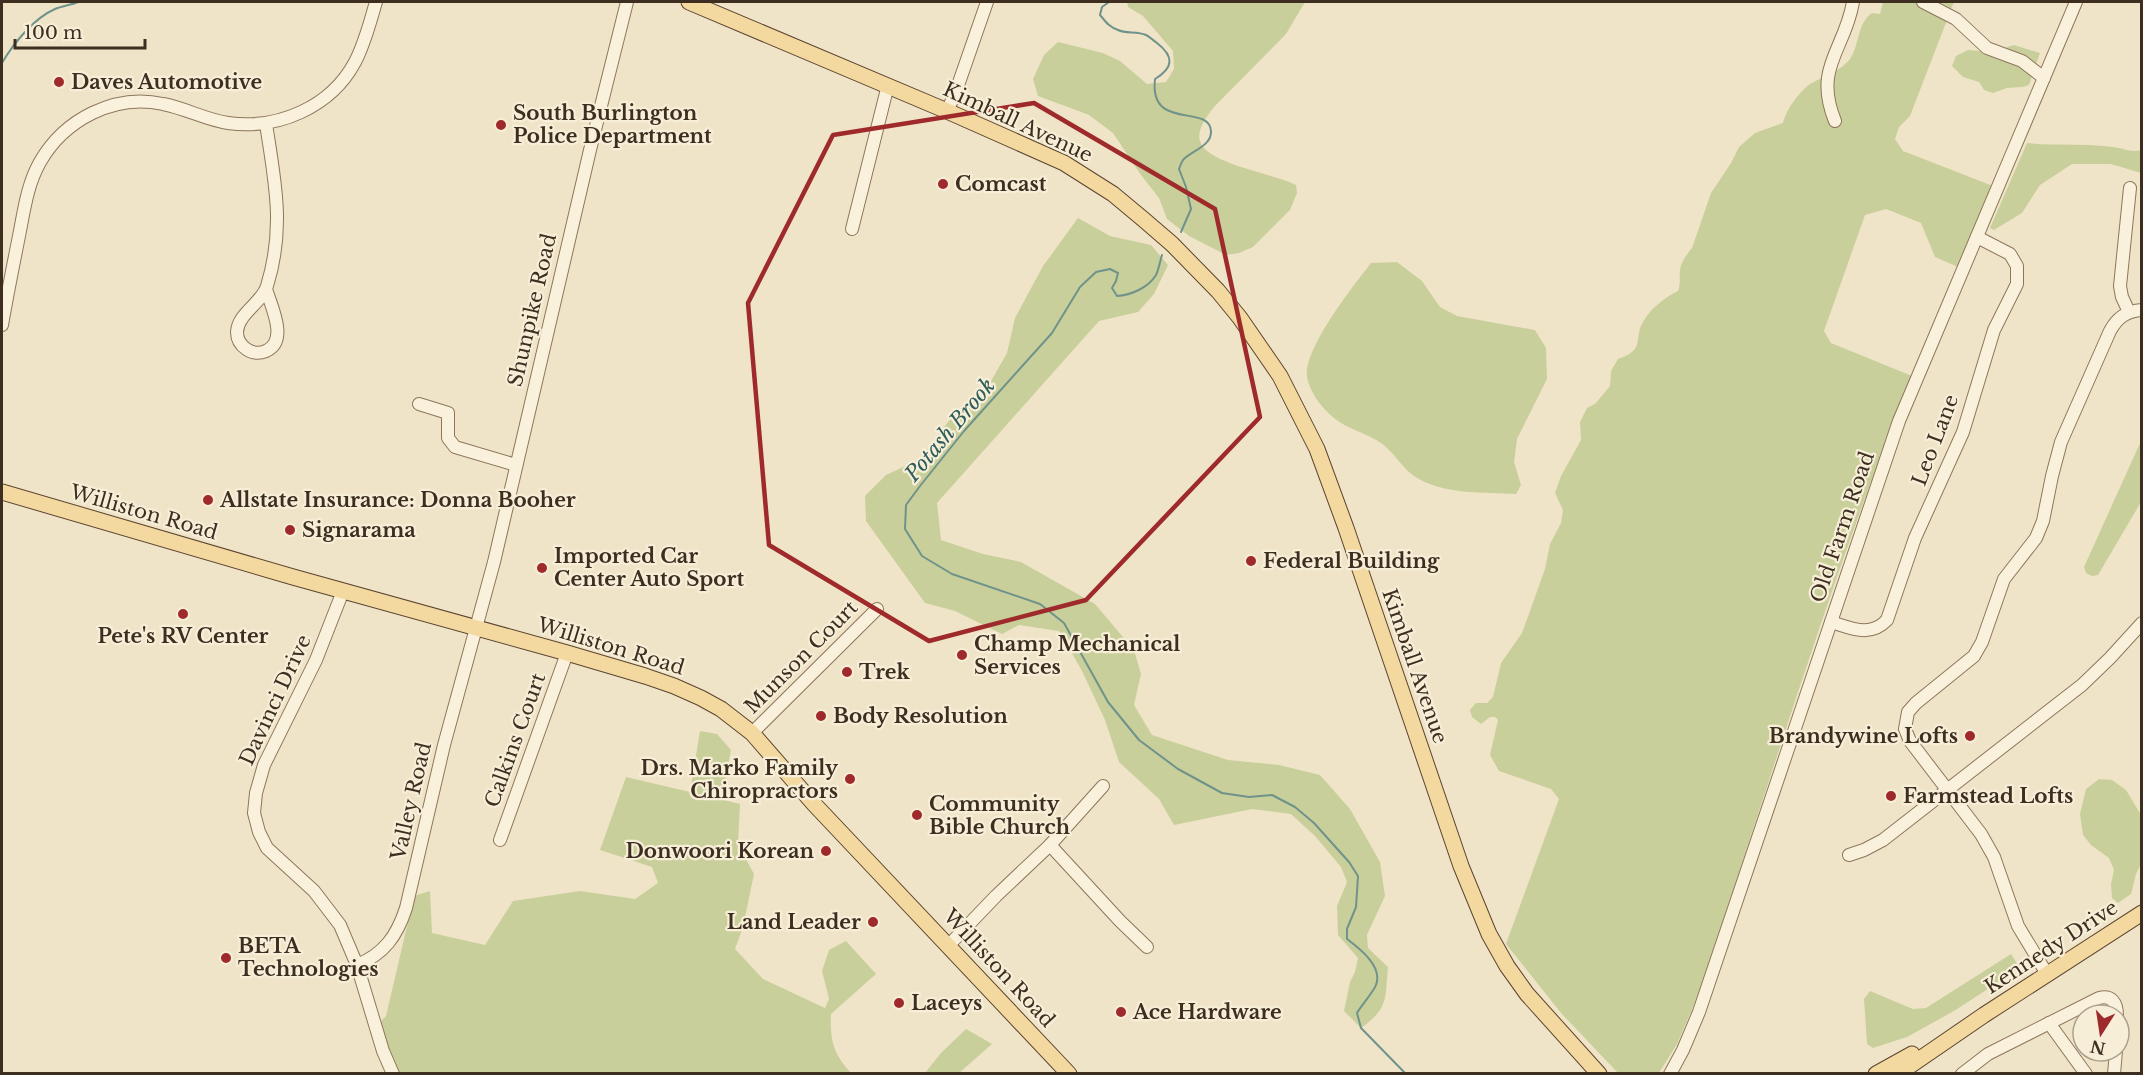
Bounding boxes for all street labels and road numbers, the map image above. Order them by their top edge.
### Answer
street label: Kimball Avenue [939,77,1097,167]
street label: Shunpike Road [503,231,561,389]
street label: Leo Lane [1907,391,1963,489]
street label: Old Farm Road [1805,448,1879,606]
street label: Williston Road [66,479,221,545]
street label: Kimball Avenue [1377,585,1453,747]
street label: Munson Court [740,595,863,718]
street label: Williston Road [534,612,687,680]
street label: Davinci Drive [234,631,316,769]
street label: Calkins Court [480,669,551,810]
street label: Valley Road [386,740,436,863]
street label: Kennedy Drive [1980,895,2122,999]
street label: Williston Road [938,903,1060,1032]

